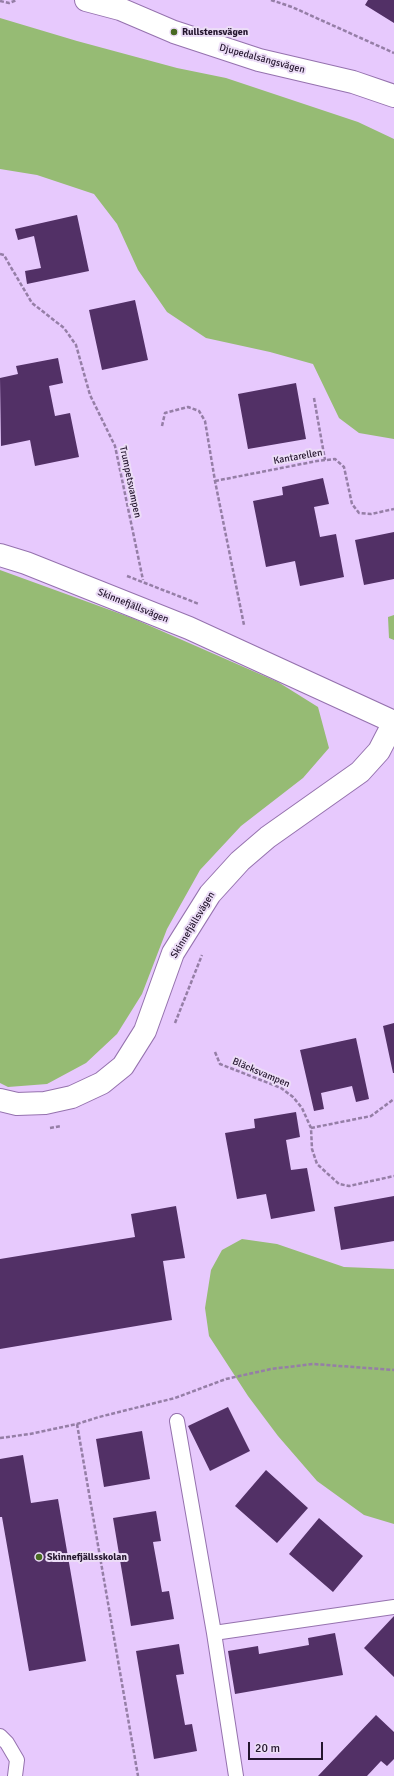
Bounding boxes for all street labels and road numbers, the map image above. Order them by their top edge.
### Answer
street label: Djupedalsängsvägen [218,42,306,76]
street label: Trumpetsvampen [117,445,143,519]
street label: Kantarellen [272,447,324,467]
street label: Skinnefjällsvägen [96,586,170,626]
street label: Skinnefjällsvägen [168,890,218,960]
street label: Bläcksvampen [230,1055,292,1091]

